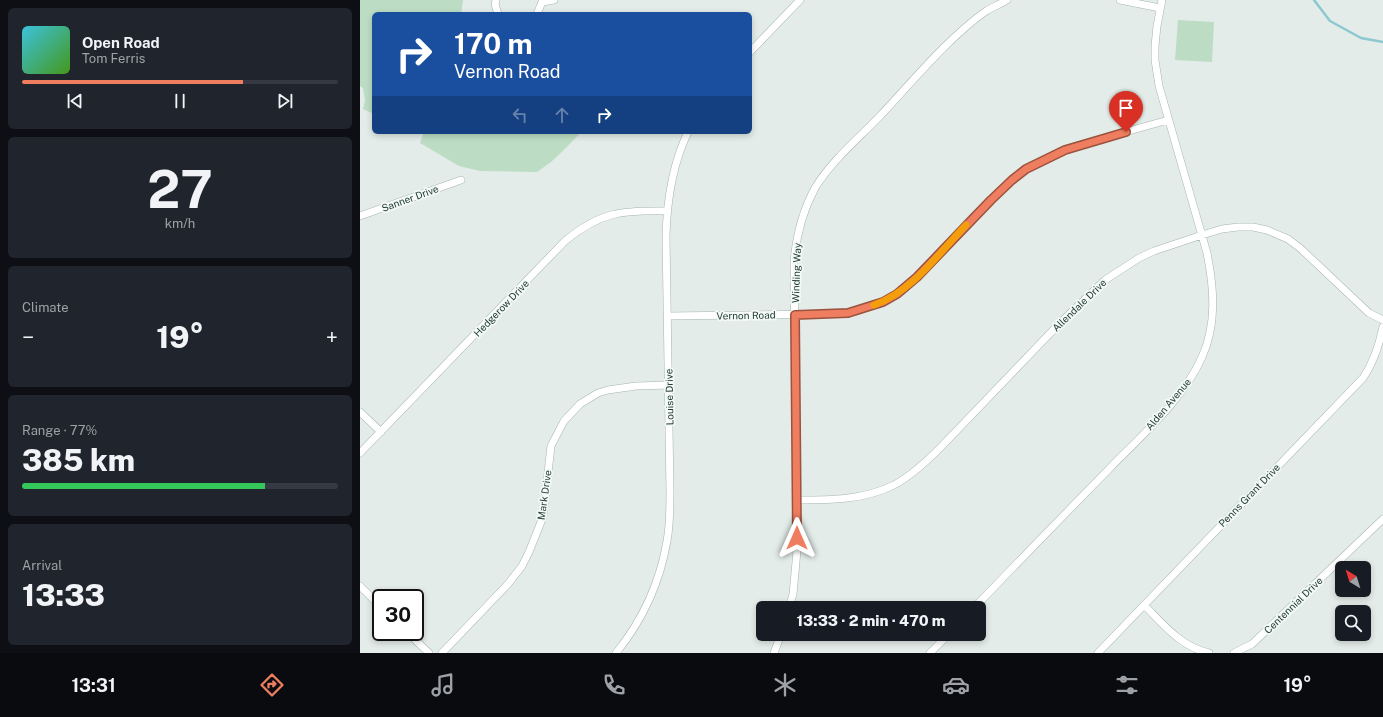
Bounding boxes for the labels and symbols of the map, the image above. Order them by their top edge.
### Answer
pin [1109,91,1143,132]
street label: Sanner Drive [380,182,440,214]
street label: Winding Way [789,242,803,303]
street label: Allendale Drive [1049,276,1109,334]
street label: Hedgerow Drive [471,277,531,339]
street label: Vernon Road [716,308,776,322]
street label: Louise Drive [663,368,675,425]
street label: Alden Avenue [1143,375,1193,432]
street label: Penns Grant Drive [1216,461,1282,529]
street label: Mark Drive [535,469,553,521]
position arrow [776,517,818,559]
north arrow [1335,561,1371,597]
street label: Centennial Drive [1261,574,1325,636]
speed limit sign: 30 [372,589,424,641]

